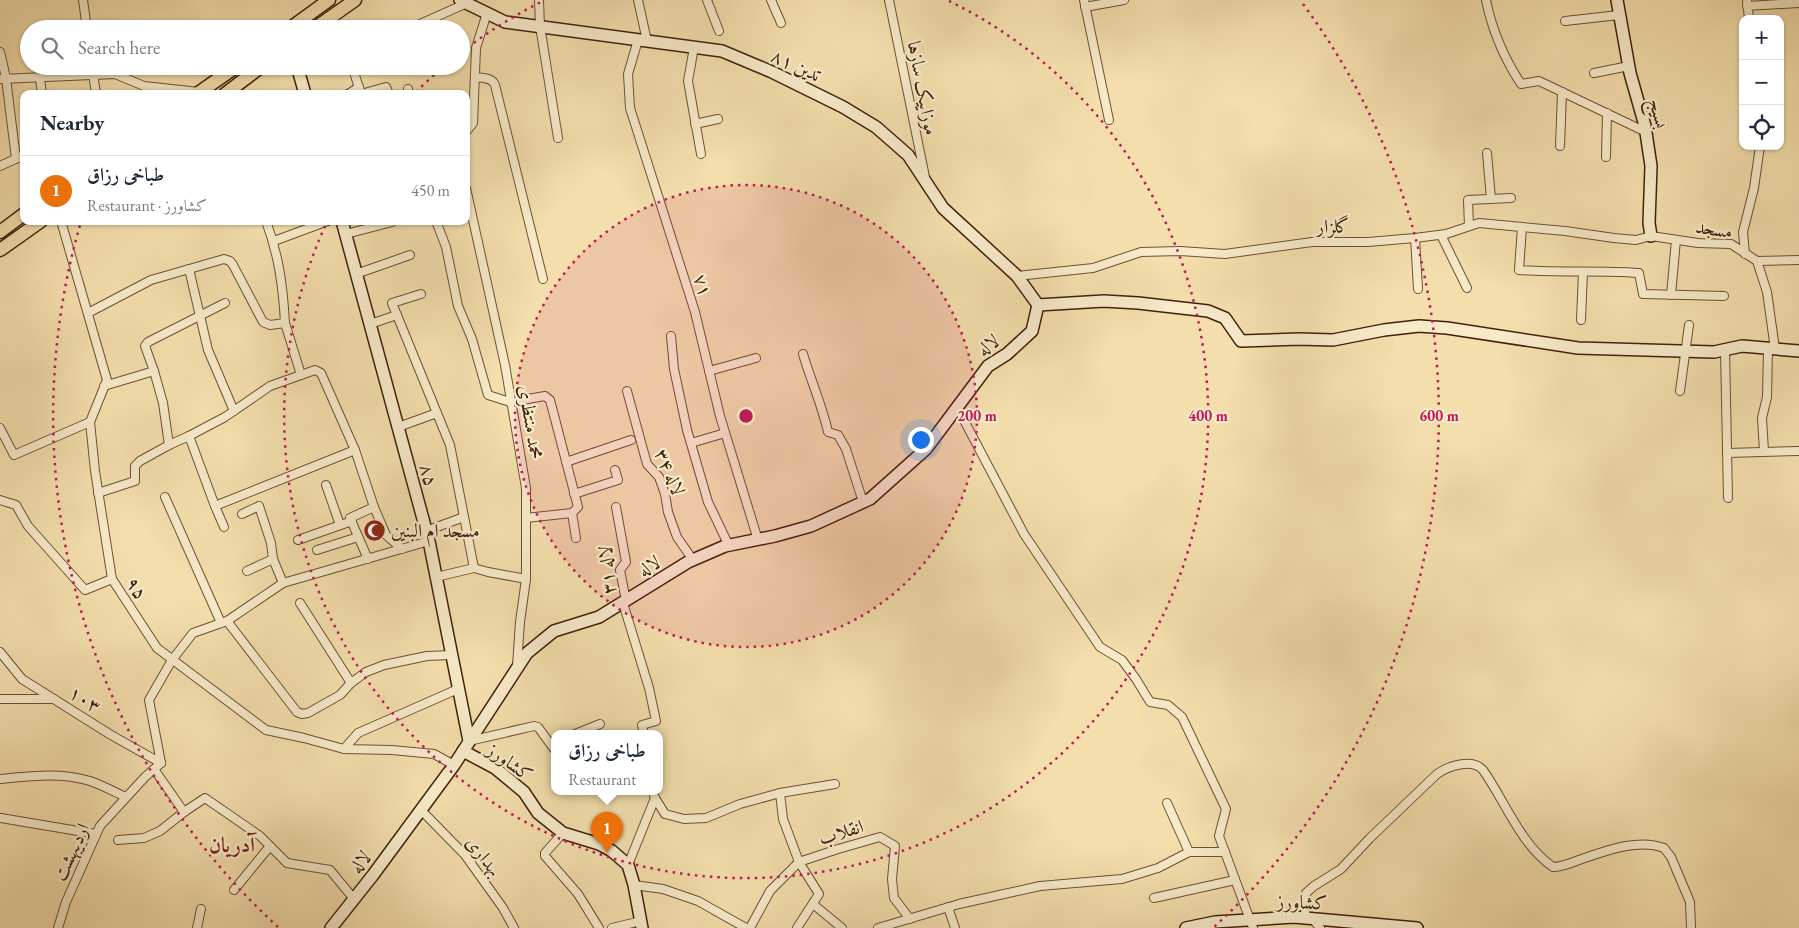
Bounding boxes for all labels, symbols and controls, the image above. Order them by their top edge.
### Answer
map controls [1739,15,1784,150]
button: + [1739,15,1784,60]
search box [20,20,470,75]
icon: search [38,34,66,62]
text: Search here [78,35,160,60]
street label: موزاییک سازها [902,39,944,137]
street label: تدین ۸۱ [767,43,825,88]
button: − [1739,60,1784,105]
street label: بسیج [1638,95,1675,133]
button: locate [1739,105,1784,150]
text: Nearby [40,109,104,136]
text: طباخی رزاق [87,162,164,187]
text: 1 [52,180,60,201]
text: 450 m [411,180,450,201]
text: Restaurant · کشاورز [87,195,207,216]
street label: گلزار [1314,213,1350,239]
street label: مسجد [1694,214,1734,244]
street label: ۷۱ [688,271,718,299]
street label: لاله [971,328,1005,362]
street label: محمد منتظری [513,383,549,461]
text: 200 m [957,406,997,425]
text: 400 m [1188,406,1228,425]
text: 600 m [1419,406,1459,425]
centre of rings [737,407,755,425]
your location [908,427,934,453]
street label: لاله ۳۴ [649,445,691,499]
street label: ۸۵ [414,461,444,489]
mosque icon: مسجد ام البنین [363,518,387,542]
place label: مسجد ام البنین [391,518,480,547]
street label: لاله ۳۱ [592,545,622,595]
street label: لاله [633,549,665,583]
street label: ۹۵ [120,572,154,604]
street label: ۱۰۳ [64,680,106,718]
popup [551,730,663,795]
street label: کشاورز [481,736,538,787]
text: طباخی رزاق [568,738,646,763]
text: Restaurant [568,769,636,790]
pin: 1 [591,812,623,853]
street label: انقلاب [816,813,866,851]
street label: اردیبهشت [47,819,95,885]
street label: بهداری [460,830,508,882]
district label: آدریان [209,831,257,858]
street label: لاله [343,845,377,879]
street label: کشاورز [1274,889,1328,915]

